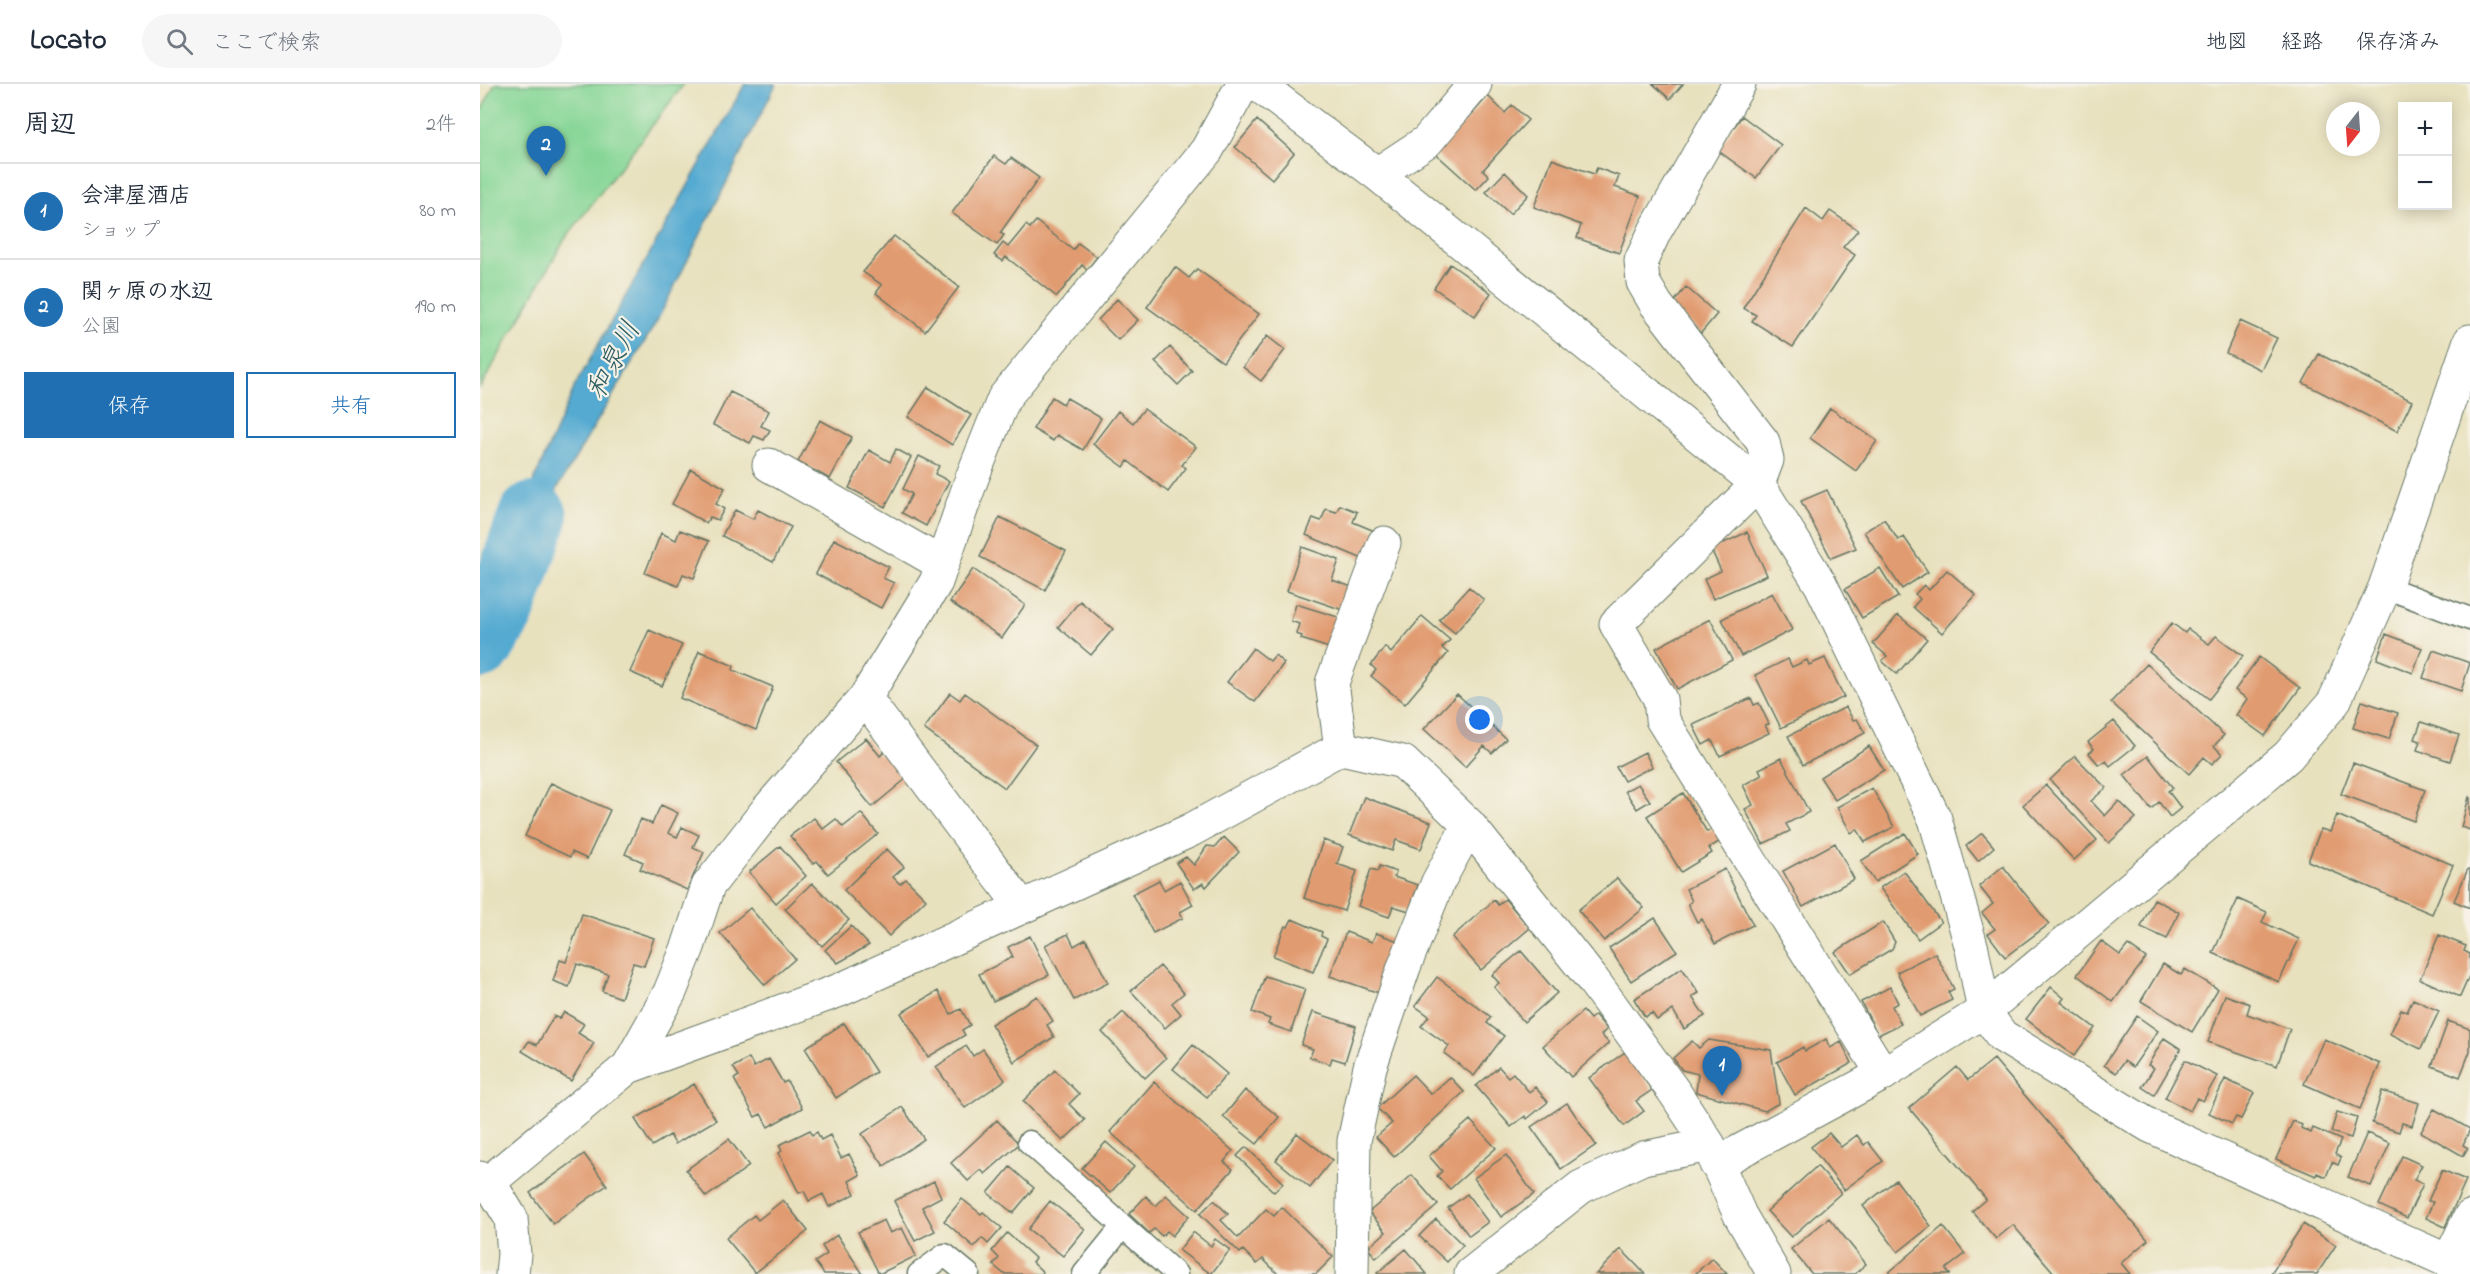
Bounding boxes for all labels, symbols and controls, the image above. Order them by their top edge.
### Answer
search box [142,14,562,68]
text: Locato [30,21,106,62]
icon: search [163,25,196,58]
text: ここで検索 [211,28,321,60]
text: 地図 [2206,28,2248,58]
text: 経路 [2281,28,2323,58]
text: 保存済み [2356,28,2440,58]
north arrow [2326,102,2380,156]
map controls [2398,102,2452,210]
button: + [2398,102,2452,156]
text: 周辺 [24,107,76,145]
text: 2件 [426,111,456,140]
pin: 2 [526,126,566,176]
button: − [2398,156,2452,210]
text: 会津屋酒店 [81,181,191,213]
text: 1 [40,197,47,226]
text: 80 m [419,197,456,226]
text: ショップ [81,217,160,246]
text: 関ヶ原の水辺 [81,277,213,309]
text: 2 [39,293,48,322]
text: 190 m [414,293,456,322]
text: 公園 [81,313,121,342]
water label: 和泉川 [577,314,653,408]
button: 保存 [24,372,234,438]
button: 共有 [246,372,456,438]
your location [1465,705,1494,734]
pin: 1 [1702,1046,1742,1096]

